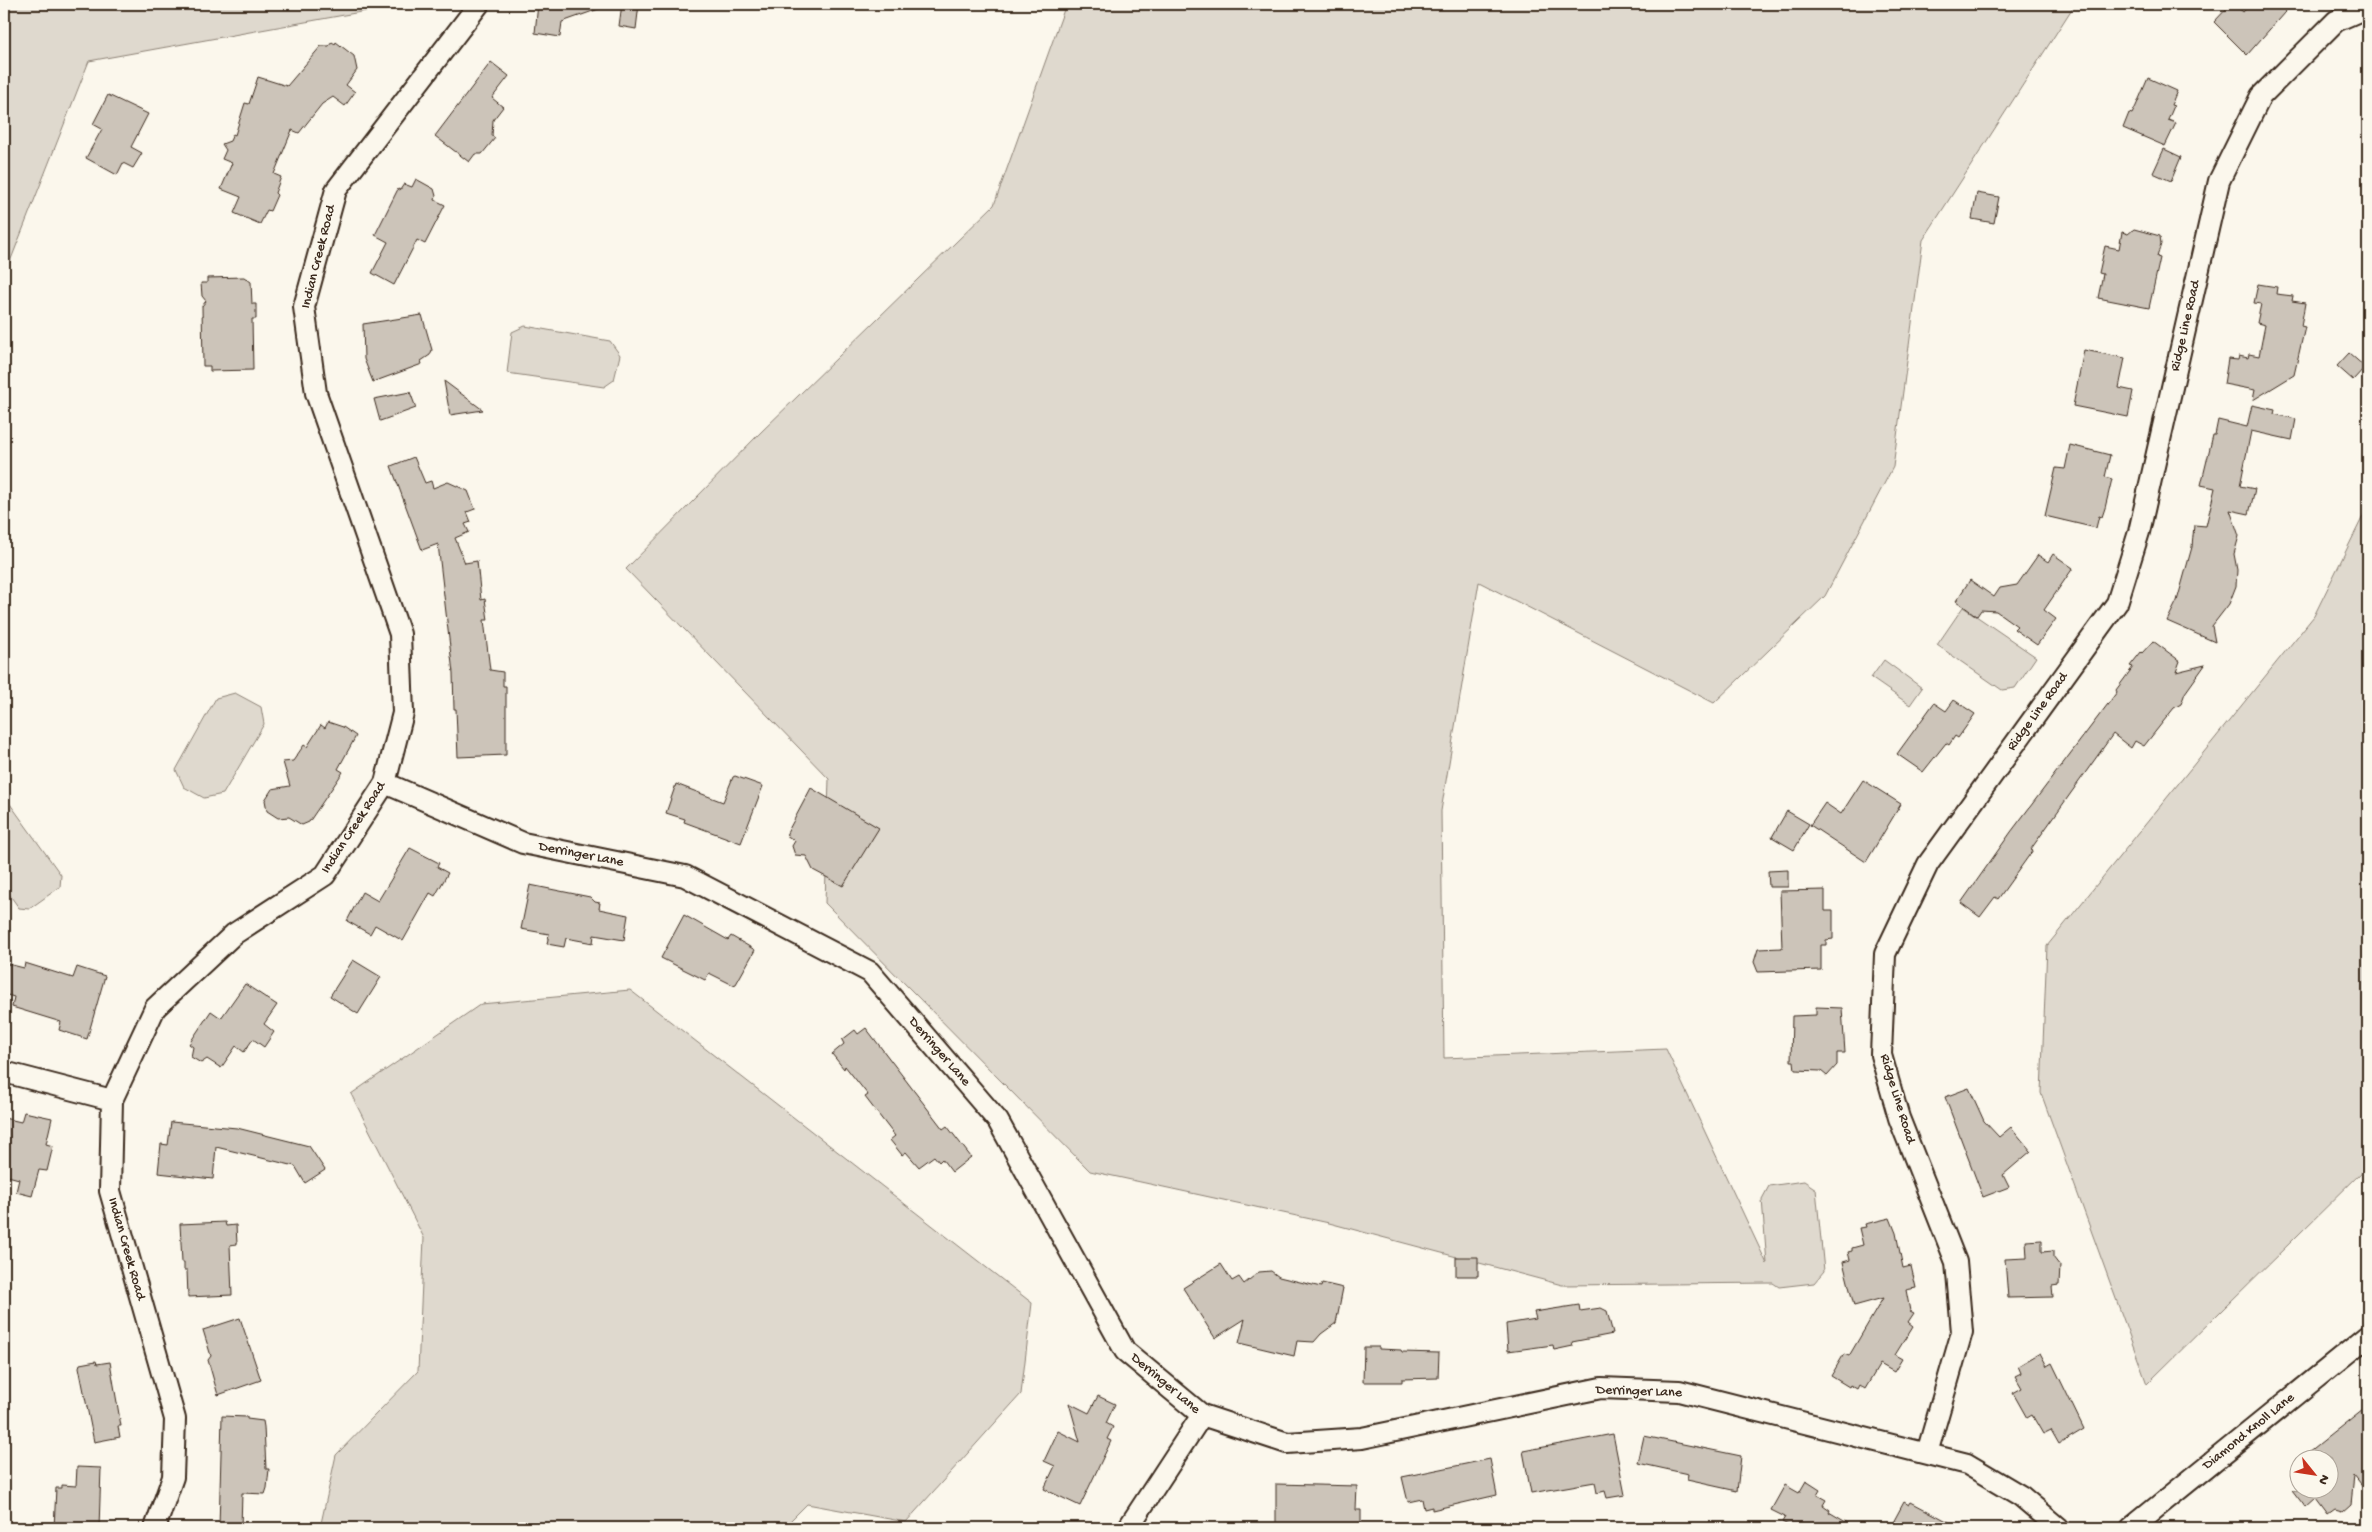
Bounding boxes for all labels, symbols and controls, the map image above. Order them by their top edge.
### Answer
street label: Indian Creek Road [298,202,341,311]
street label: Ridge Line Road [2167,277,2205,373]
street label: Ridge Line Road [2004,668,2073,755]
street label: Indian Creek Road [318,777,391,877]
street label: Derringer Lane [536,838,626,872]
street label: Derringer Lane [904,1013,974,1091]
street label: Ridge Line Road [1875,1052,1919,1148]
street label: Indian Creek Road [103,1196,149,1304]
street label: Derringer Lane [1126,1349,1204,1419]
street label: Derringer Lane [1595,1382,1683,1402]
street label: Diamond Knoll Lane [2199,1389,2299,1475]
north arrow [2290,1450,2340,1500]
text: N [2313,1471,2333,1487]

